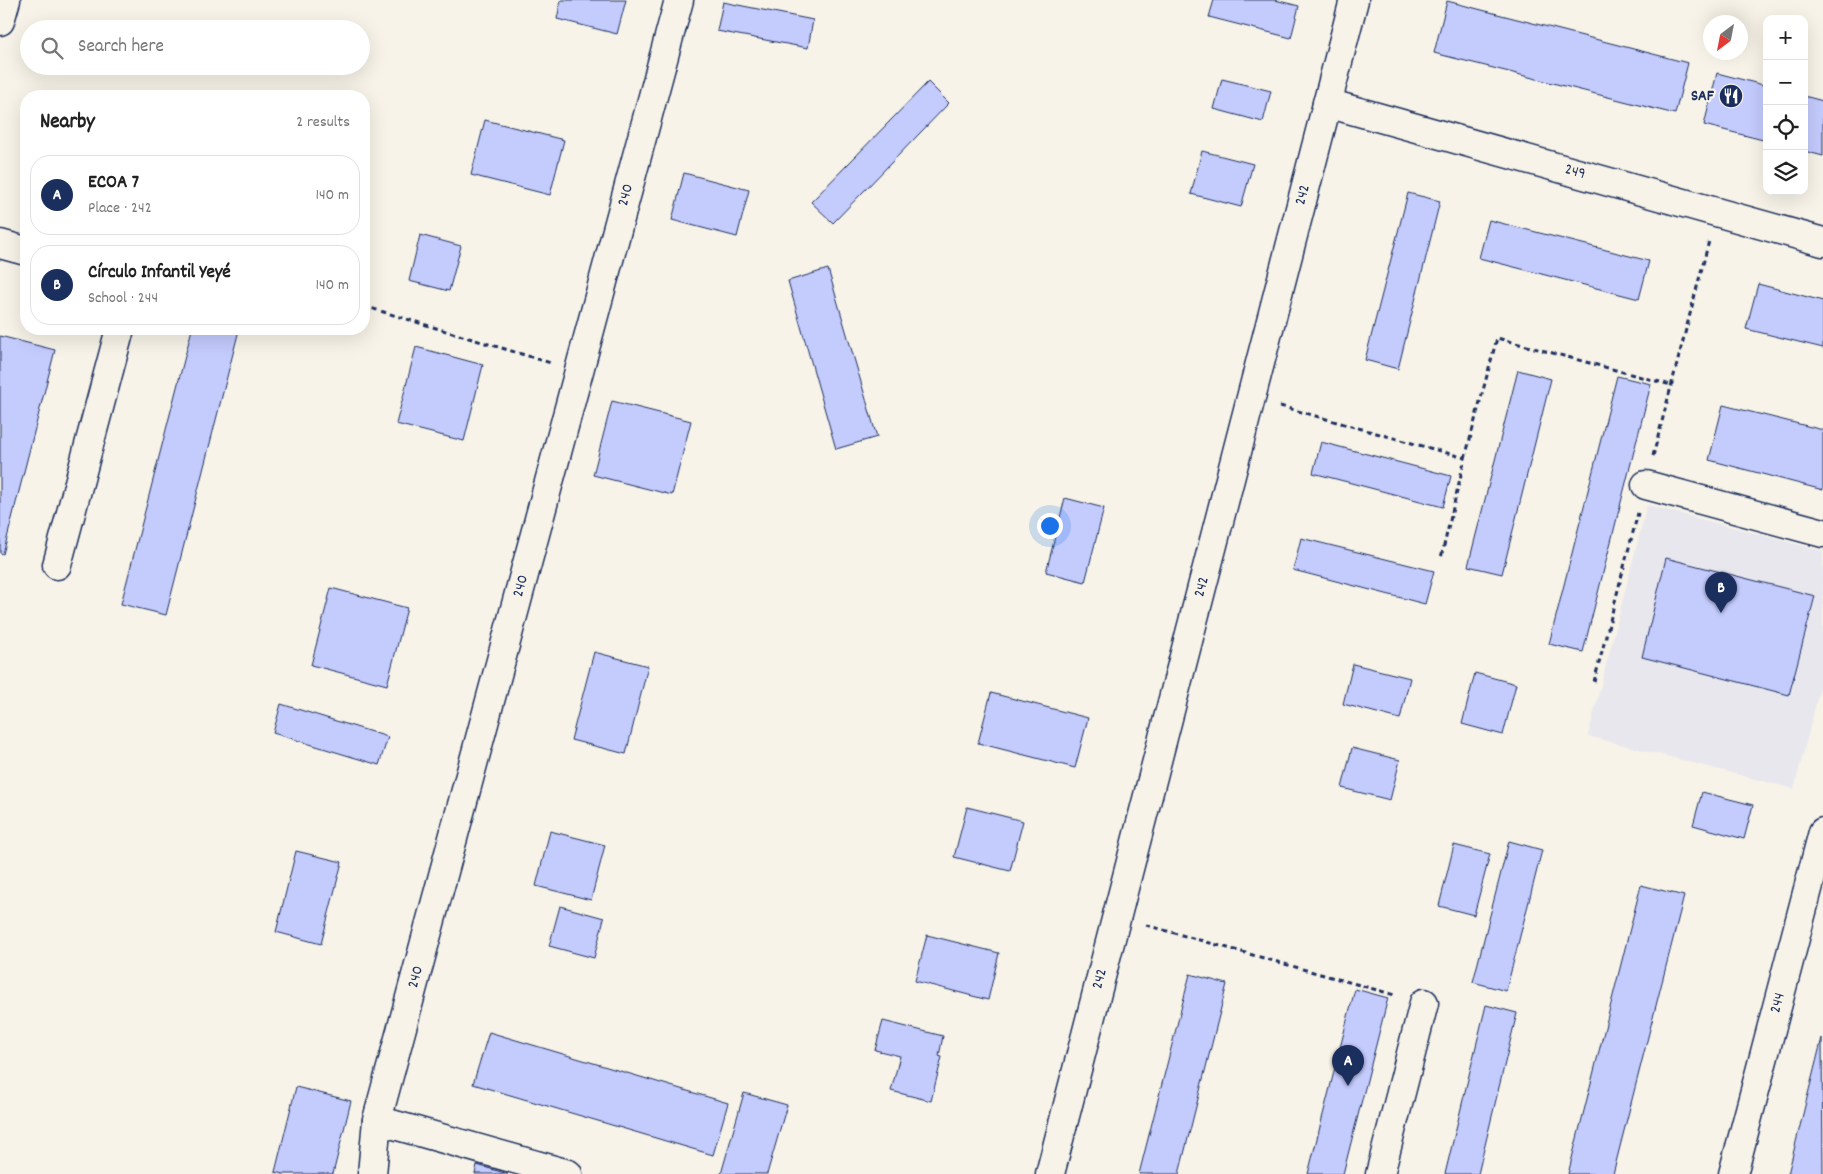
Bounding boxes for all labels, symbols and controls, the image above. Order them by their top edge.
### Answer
north arrow [1703,15,1748,60]
map controls [1763,15,1808,195]
button: + [1763,15,1808,60]
search box [20,20,370,75]
icon: search [38,34,66,62]
text: Search here [78,34,164,61]
button: − [1763,60,1808,105]
restaurant icon: SAF [1718,83,1744,109]
place label: SAF [1691,85,1715,108]
button: locate [1763,105,1808,150]
text: Nearby [40,108,95,138]
text: 2 results [296,111,350,134]
button: layers [1763,150,1808,195]
street label: 249 [1562,158,1588,186]
text: ECOA 7 [88,170,139,197]
street label: 240 [612,181,640,209]
street label: 242 [1289,182,1317,208]
text: A [53,184,61,207]
text: 140 m [315,184,349,207]
text: Place · 242 [88,197,152,220]
text: Círculo Infantil Yeyé [88,260,231,287]
text: B [53,274,61,297]
text: 140 m [315,274,349,297]
text: School · 244 [88,287,158,310]
your location [1037,513,1063,539]
street label: 240 [507,572,535,600]
pin: B [1705,572,1737,613]
street label: 242 [1188,574,1216,600]
street label: 240 [402,963,430,991]
street label: 242 [1086,966,1114,992]
street label: 244 [1764,990,1792,1016]
pin: A [1332,1045,1364,1086]

